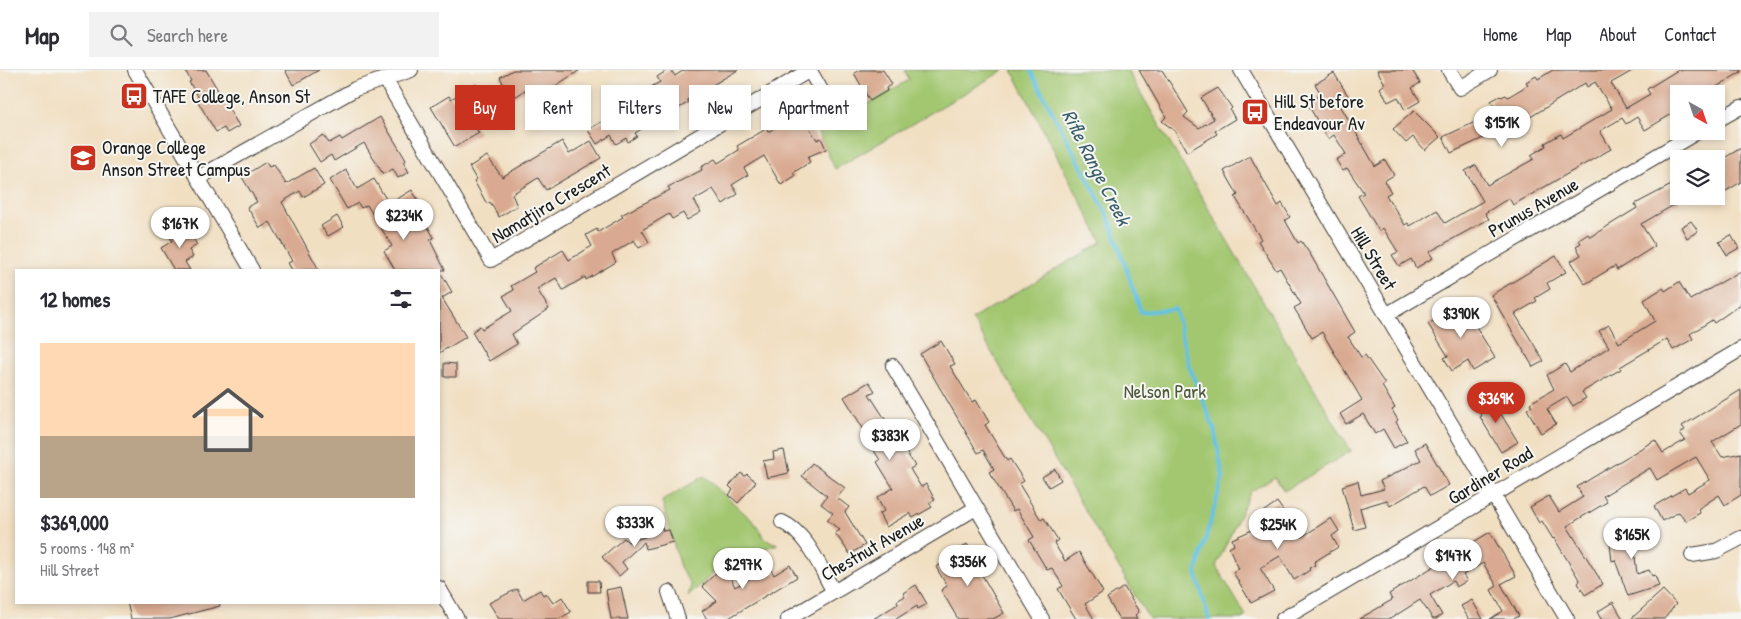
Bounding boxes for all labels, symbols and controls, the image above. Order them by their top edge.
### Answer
search box [89,12,439,57]
text: Map [25,19,59,51]
icon: search [107,21,135,49]
text: Search here [147,22,228,48]
text: Home [1483,22,1518,47]
text: Map [1546,22,1571,47]
text: About [1599,22,1636,47]
text: Contact [1664,22,1716,47]
bus stop icon: TAFE College, Anson St [119,81,149,111]
place label: TAFE College, Anson St [153,83,311,109]
chip: Buy [455,85,515,130]
chip: Rent [525,85,591,130]
chip: Filters [601,85,679,130]
chip: New [689,85,751,130]
chip: Apartment [761,85,867,130]
north arrow [1670,85,1725,140]
map controls [1670,85,1725,205]
place label: Hill St before Endeavour Av [1274,88,1365,136]
bus stop icon: Hill St before Endeavour Av [1240,97,1270,127]
water label: Rifle Range Creek [1055,104,1139,232]
pin: $151K [1467,106,1537,148]
text: $151K [1485,111,1519,133]
place label: Orange College Anson Street Campus [102,134,250,182]
school or university icon: Orange College Anson Street Campus [68,143,98,173]
button: layers [1670,150,1725,205]
street label: Namatjira Crescent [486,157,616,249]
street label: Prunus Avenue [1483,170,1583,243]
pin: $234K [369,198,439,241]
text: $234K [385,204,423,226]
pin: $167K [145,206,215,249]
text: $167K [162,212,198,234]
street label: Hill Street [1345,221,1403,295]
text: 12 homes [40,285,110,314]
icon: filters [387,285,415,313]
pin: $390K [1426,296,1496,339]
text: $390K [1443,302,1479,324]
icon: home [183,375,273,465]
park label: Nelson Park [1124,378,1206,404]
pin: $369K [1461,382,1531,424]
text: $369K [1478,387,1514,409]
pin: $383K [855,418,925,461]
text: $383K [871,424,909,446]
street label: Gardiner Road [1443,439,1538,510]
pin: $333K [600,506,670,548]
street label: Chestnut Avenue [816,507,929,587]
text: $369,000 [40,508,109,537]
pin: $254K [1243,508,1313,550]
text: $333K [616,511,654,533]
text: $254K [1260,513,1296,535]
pin: $165K [1597,518,1667,560]
text: $165K [1614,523,1650,545]
text: 5 rooms · 148 m² [40,537,134,559]
pin: $147K [1418,538,1488,581]
pin: $356K [933,544,1003,587]
text: $147K [1435,544,1471,566]
pin: $297K [708,548,778,590]
text: $356K [950,550,986,572]
text: $297K [724,553,762,575]
text: Hill Street [40,559,99,581]

